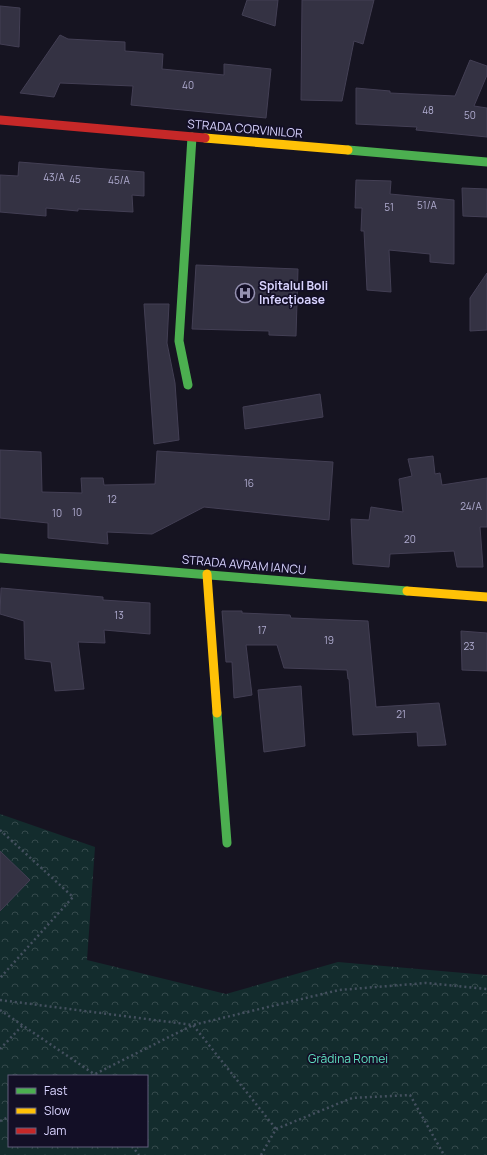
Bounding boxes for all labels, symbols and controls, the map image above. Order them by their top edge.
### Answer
house number: 40 [182,78,194,92]
house number: 48 [422,103,434,117]
house number: 50 [464,108,476,122]
street label: STRADA CORVINILOR [187,115,304,142]
house number: 43/A [43,170,65,184]
house number: 45 [69,172,81,186]
house number: 45/A [108,173,131,187]
house number: 51/A [417,198,438,212]
house number: 51 [384,200,394,214]
place label: Spitalul Boli Infecțioase [259,277,328,308]
hospital icon: Spitalul Boli Infecțioase [234,282,256,304]
house number: 16 [244,476,254,490]
house number: 12 [107,492,117,506]
house number: 24/A [460,499,482,513]
house number: 10 [72,505,82,519]
house number: 10 [52,506,62,520]
house number: 20 [404,532,416,546]
street label: STRADA AVRAM IANCU [181,551,307,578]
house number: 13 [114,608,124,622]
house number: 17 [258,623,266,637]
house number: 19 [324,633,334,647]
house number: 23 [463,639,475,653]
house number: 21 [396,707,406,721]
park label: Grădina Romei [308,1050,388,1067]
legend [8,1075,148,1147]
text: Fast [44,1082,68,1099]
text: Slow [44,1102,70,1119]
text: Jam [44,1122,66,1139]

